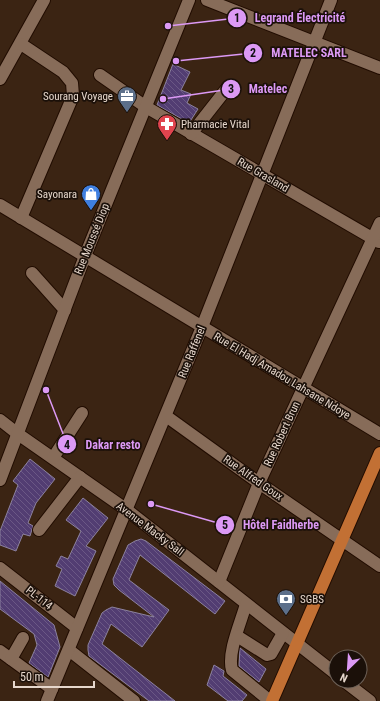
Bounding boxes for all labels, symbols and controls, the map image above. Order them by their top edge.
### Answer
callout: Legrand Électricité [227,6,353,30]
text: Legrand Électricité [255,10,345,25]
text: 1 [234,11,240,25]
callout: MATELEC SARL [243,41,355,65]
text: 2 [250,46,256,60]
text: MATELEC SARL [271,46,347,60]
callout: Matelec [221,77,295,101]
text: 3 [228,82,234,96]
text: Matelec [249,82,288,96]
office icon: Sourang Voyage [116,85,138,113]
place label: Sourang Voyage [43,90,113,103]
pharmacy icon: Pharmacie Vital [156,113,178,141]
place label: Pharmacie Vital [181,118,250,131]
street label: Rue Grasland [235,155,291,195]
shop icon: Sayonara [80,183,102,211]
place label: Sayonara [37,188,77,201]
street label: Rue Moussé Diop [72,202,112,276]
street label: Rue Raffenel [176,324,208,380]
street label: Rue El Hadj Amadou Lahsane Ndoye [211,330,353,422]
street label: Rue Robert Brun [261,399,303,469]
callout: Dakar resto [57,432,148,456]
text: 4 [64,438,70,452]
text: Dakar resto [85,438,141,452]
street label: Rue Alfred Goux [221,453,285,503]
street label: Avenue Macky Sall [114,499,186,559]
callout: Hôtel Faidherbe [215,513,327,537]
text: 5 [222,518,228,532]
text: Hôtel Faidherbe [243,518,319,532]
street label: PL-114 [23,584,55,613]
bank icon: SGBS [275,588,297,616]
place label: SGBS [300,593,324,606]
north arrow [328,649,368,689]
scale bar [14,663,94,689]
text: 50 m [20,670,44,684]
text: N [338,670,350,685]

